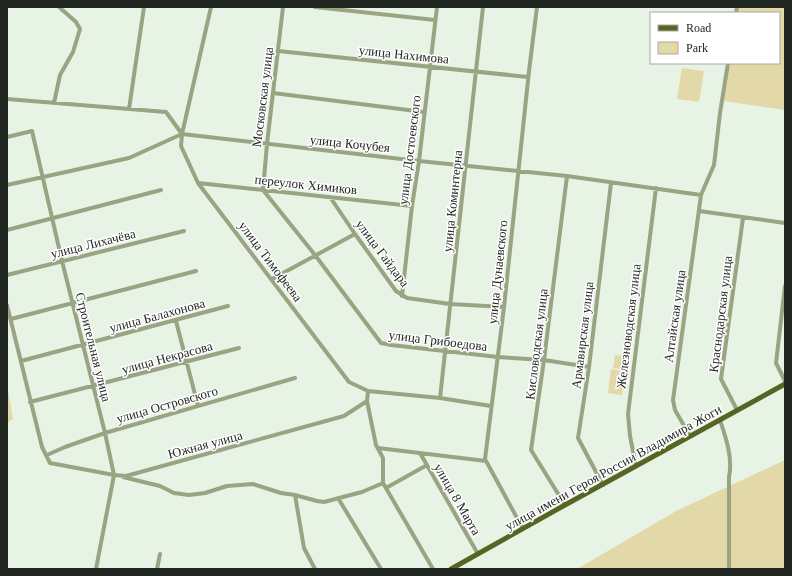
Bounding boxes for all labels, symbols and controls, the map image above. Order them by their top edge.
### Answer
legend [650,12,780,64]
text: Road [686,21,711,35]
text: Park [686,41,708,55]
street label: улица Нахимова [358,42,450,67]
street label: Московская улица [249,46,276,148]
street label: улица Достоевского [395,94,424,206]
street label: улица Кочубея [309,132,391,155]
street label: улица Коминтерна [440,149,465,253]
street label: переулок Химиков [254,172,358,197]
street label: улица Гайдара [353,217,413,290]
street label: улица Тимофеева [236,218,306,304]
street label: улица Дунаевского [485,219,510,325]
street label: улица Лихачёва [49,226,137,261]
street label: Краснодарская улица [706,255,735,373]
street label: Железноводская улица [613,263,644,389]
street label: Алтайская улица [661,269,688,363]
street label: Армавирская улица [568,280,597,390]
street label: Кисловодская улица [522,287,551,401]
street label: Строительная улица [73,291,114,404]
street label: улица Балахонова [108,295,207,335]
street label: улица Грибоедова [388,327,488,354]
street label: улица Некрасова [120,338,214,377]
street label: улица Островского [115,383,220,426]
street label: улица имени Героя России Владимира Жоги [502,401,724,533]
street label: Южная улица [166,427,244,462]
street label: улица 8 Марта [431,461,484,538]

